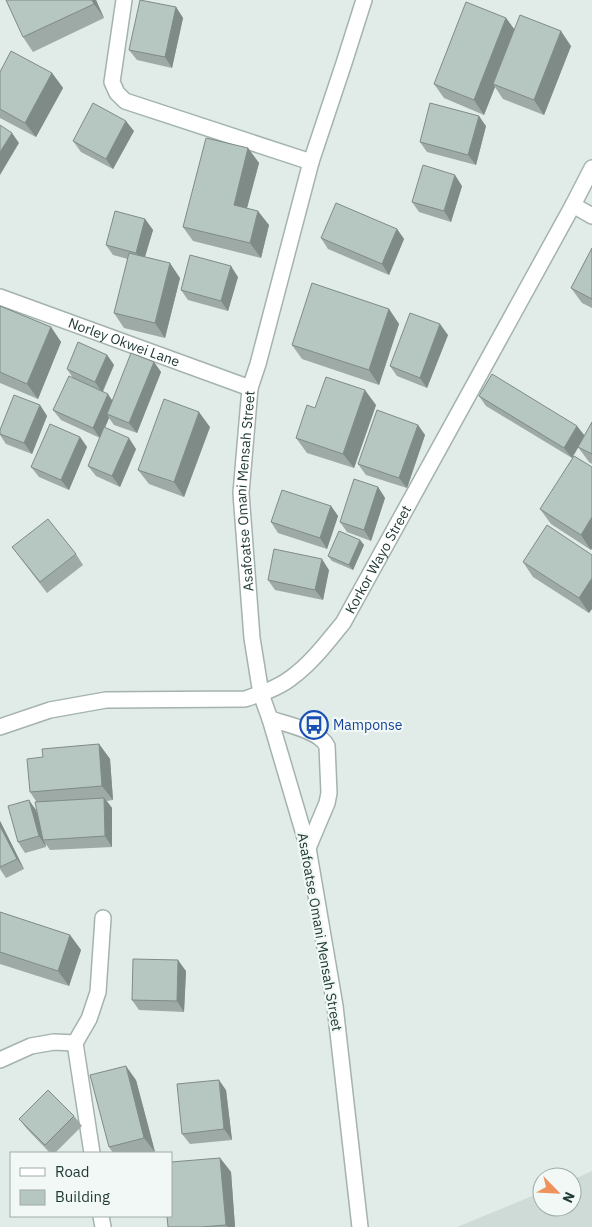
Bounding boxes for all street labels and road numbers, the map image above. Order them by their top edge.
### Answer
street label: Norley Okwei Lane [66,314,183,371]
street label: Asafoatse Omani Mensah Street [232,390,259,592]
street label: Korkor Wayo Street [341,502,415,617]
street label: Asafoatse Omani Mensah Street [294,831,346,1033]

